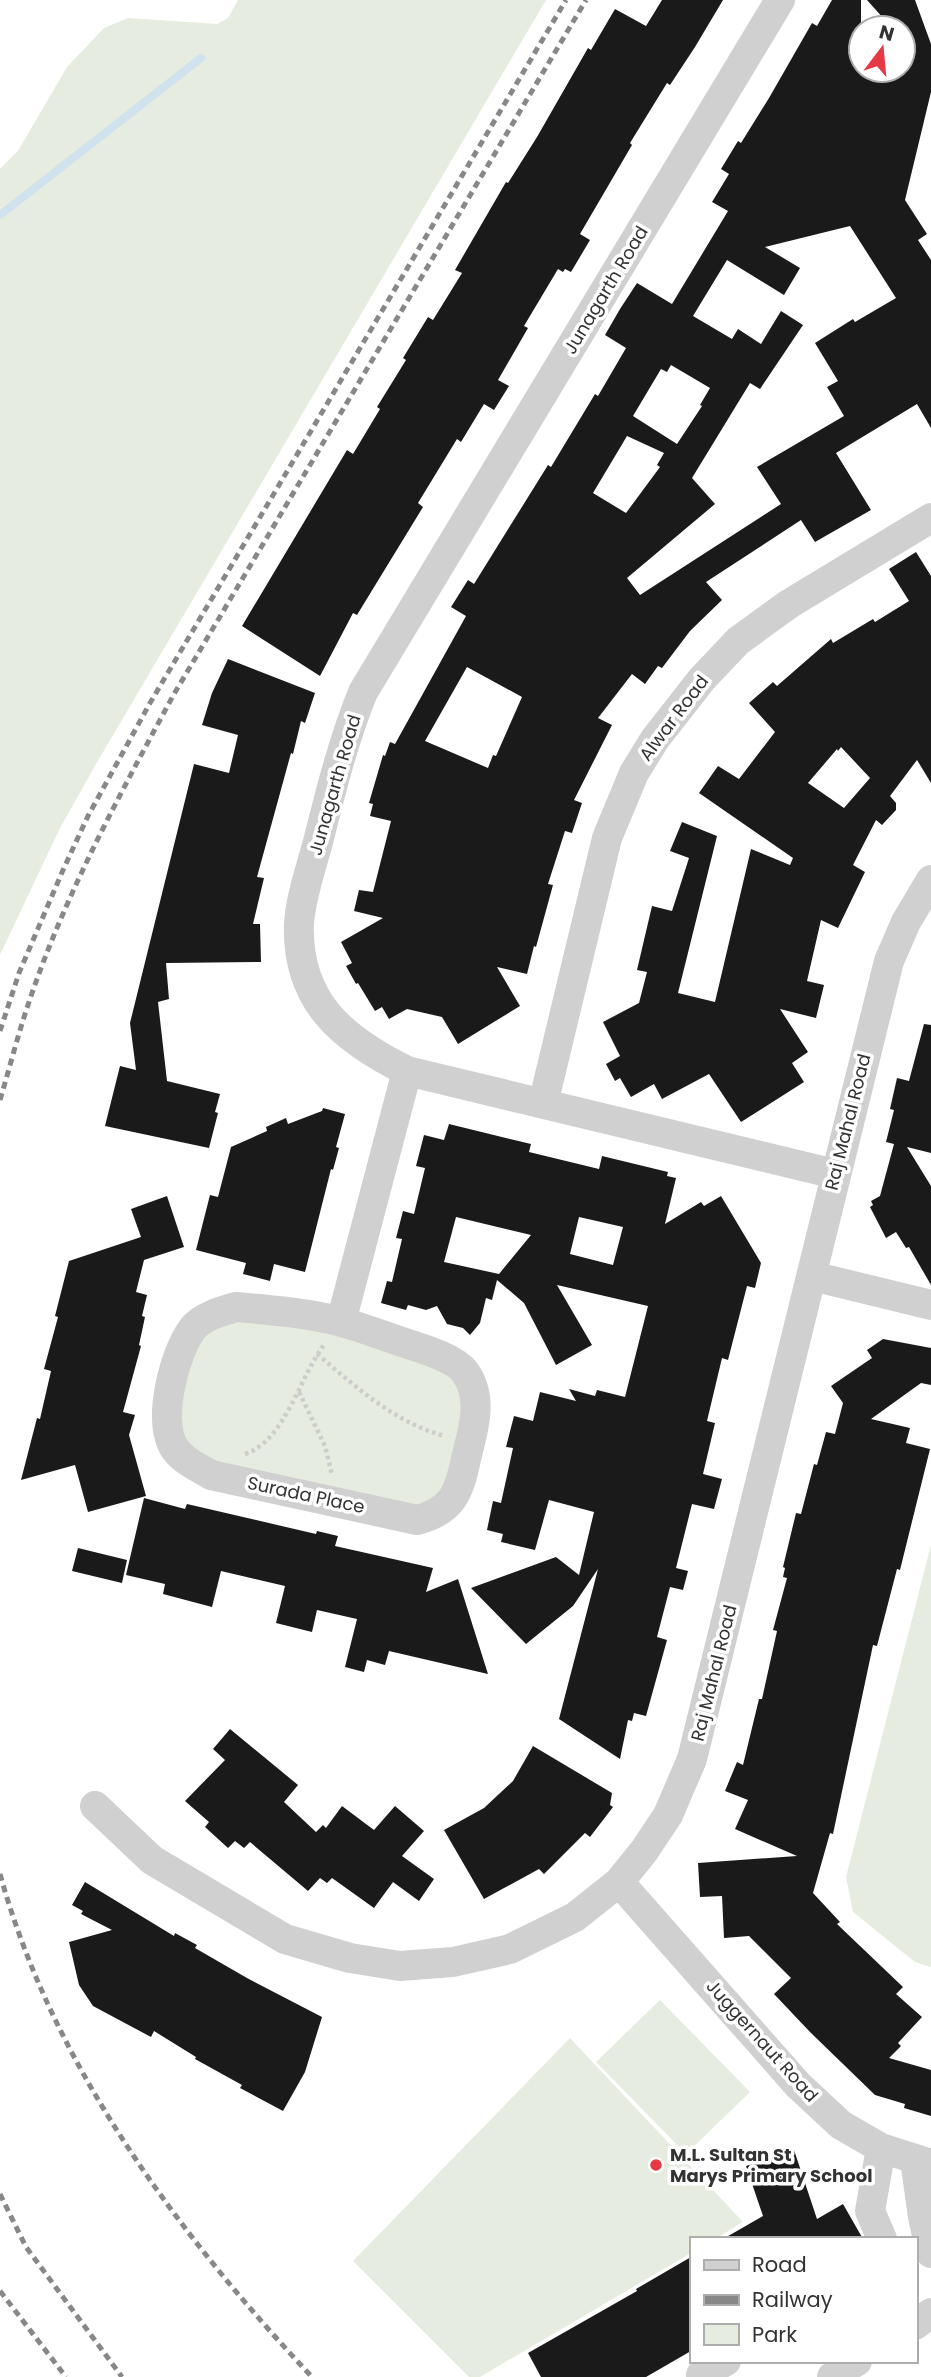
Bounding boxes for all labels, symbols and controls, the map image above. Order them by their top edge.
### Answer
north arrow [847,14,917,84]
text: N [876,18,897,48]
street label: Junagarth Road [557,221,654,359]
street label: Alwar Road [633,670,714,766]
street label: Junagarth Road [302,711,367,858]
street label: Raj Mahal Road [818,1051,877,1193]
street label: Surada Place [245,1470,367,1519]
street label: Raj Mahal Road [684,1602,743,1744]
street label: Juggernaut Road [701,1974,824,2107]
place label: M.L. Sultan St Marys Primary School [670,2142,872,2188]
marker: M.L. Sultan St Marys Primary School [648,2157,664,2173]
legend [690,2237,917,2363]
text: Road [752,2250,807,2279]
text: Railway [752,2285,833,2314]
text: Park [752,2320,797,2349]

